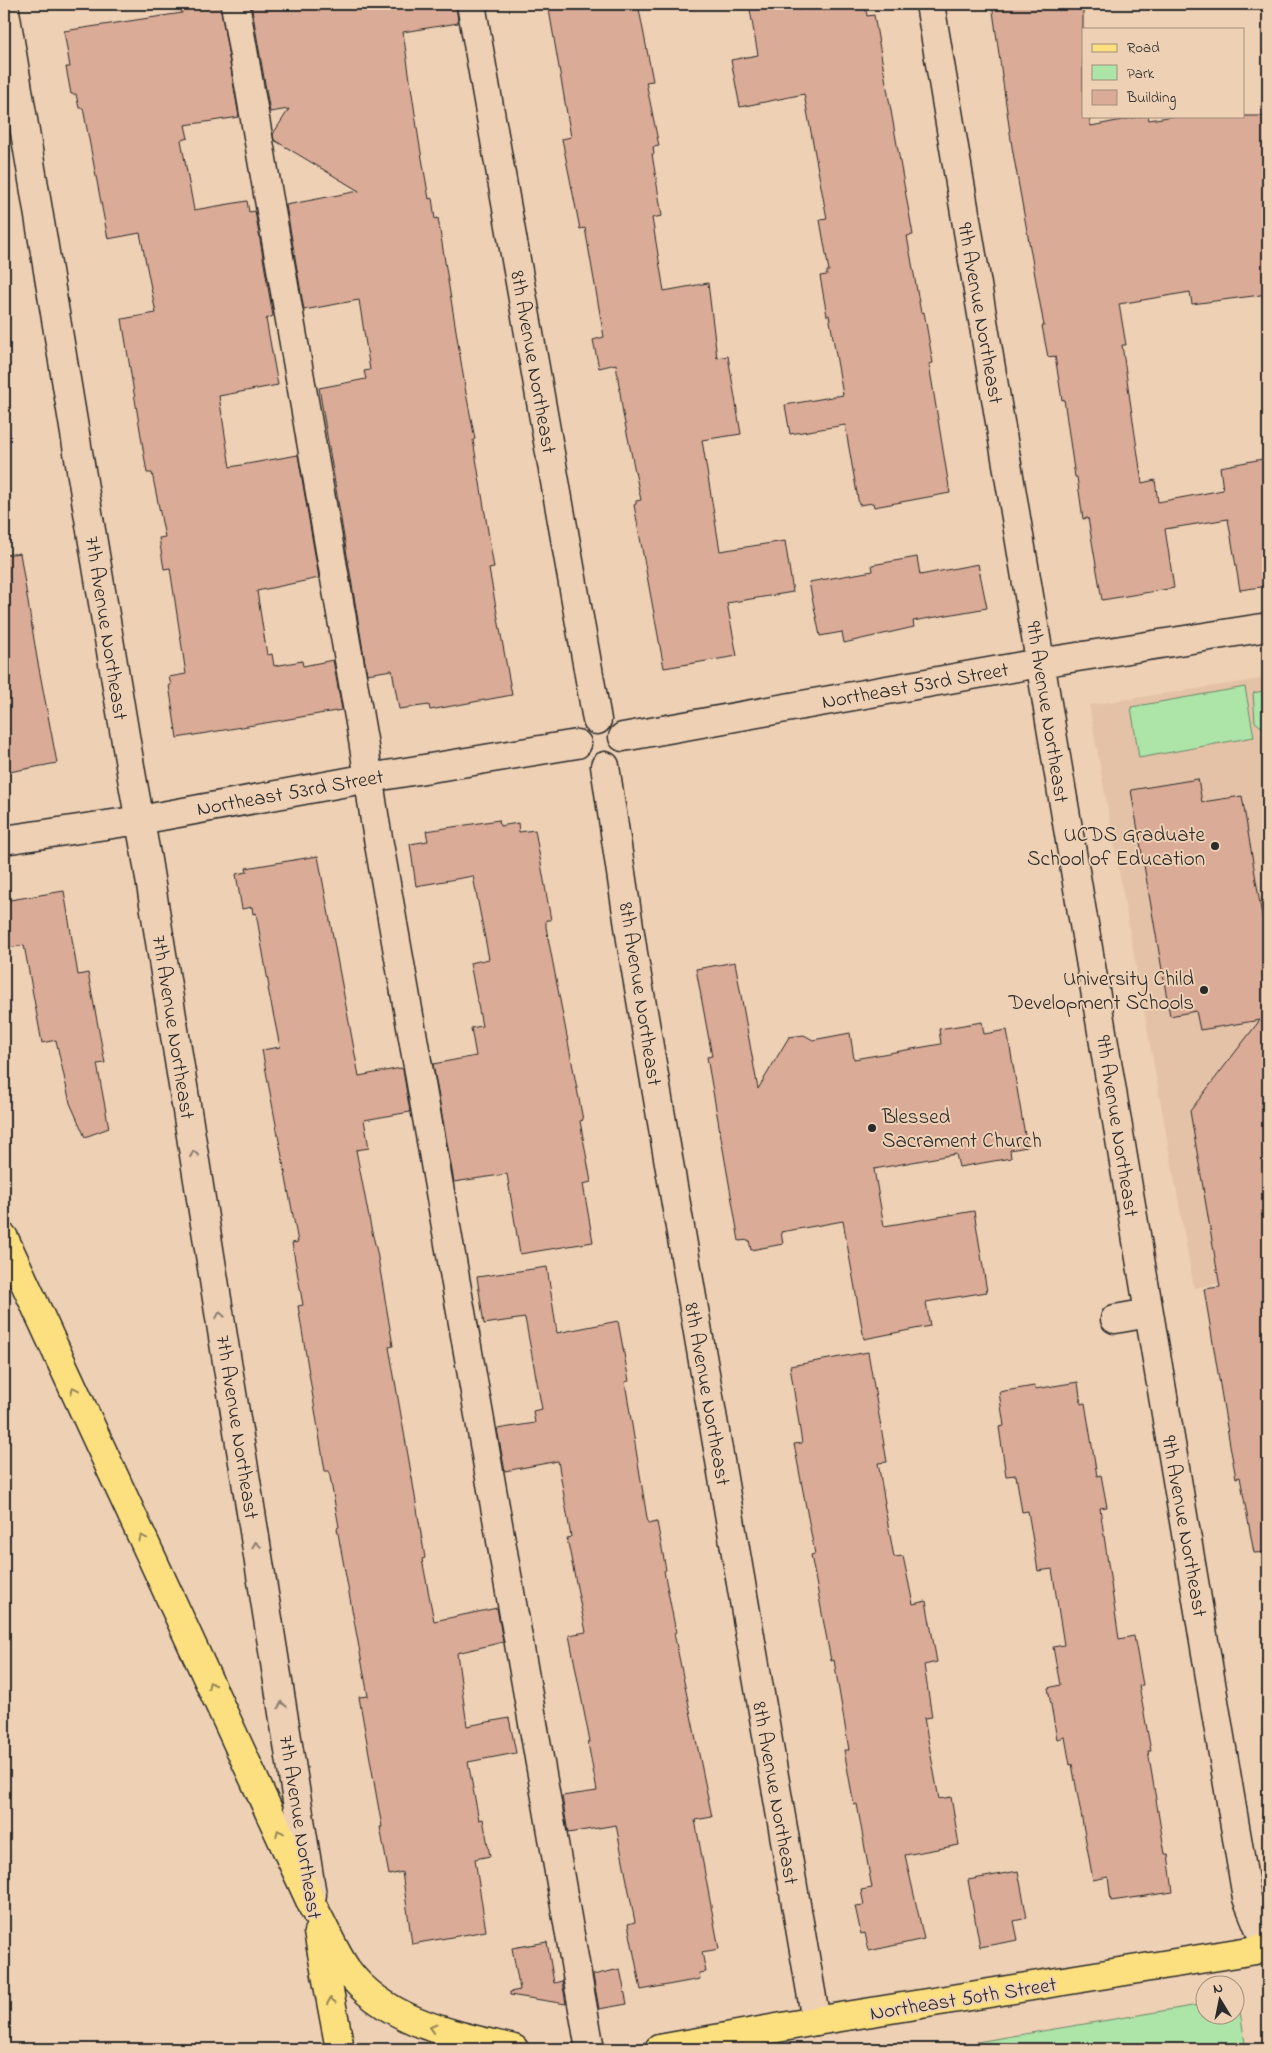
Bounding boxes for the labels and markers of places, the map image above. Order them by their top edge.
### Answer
place label: UCDS Graduate School of Education [1027,821,1206,875]
marker: UCDS Graduate School of Education [1209,840,1221,852]
place label: University Child Development Schools [1008,965,1194,1019]
marker: University Child Development Schools [1198,984,1210,996]
place label: Blessed Sacrament Church [881,1103,1042,1157]
marker: Blessed Sacrament Church [866,1122,878,1134]

